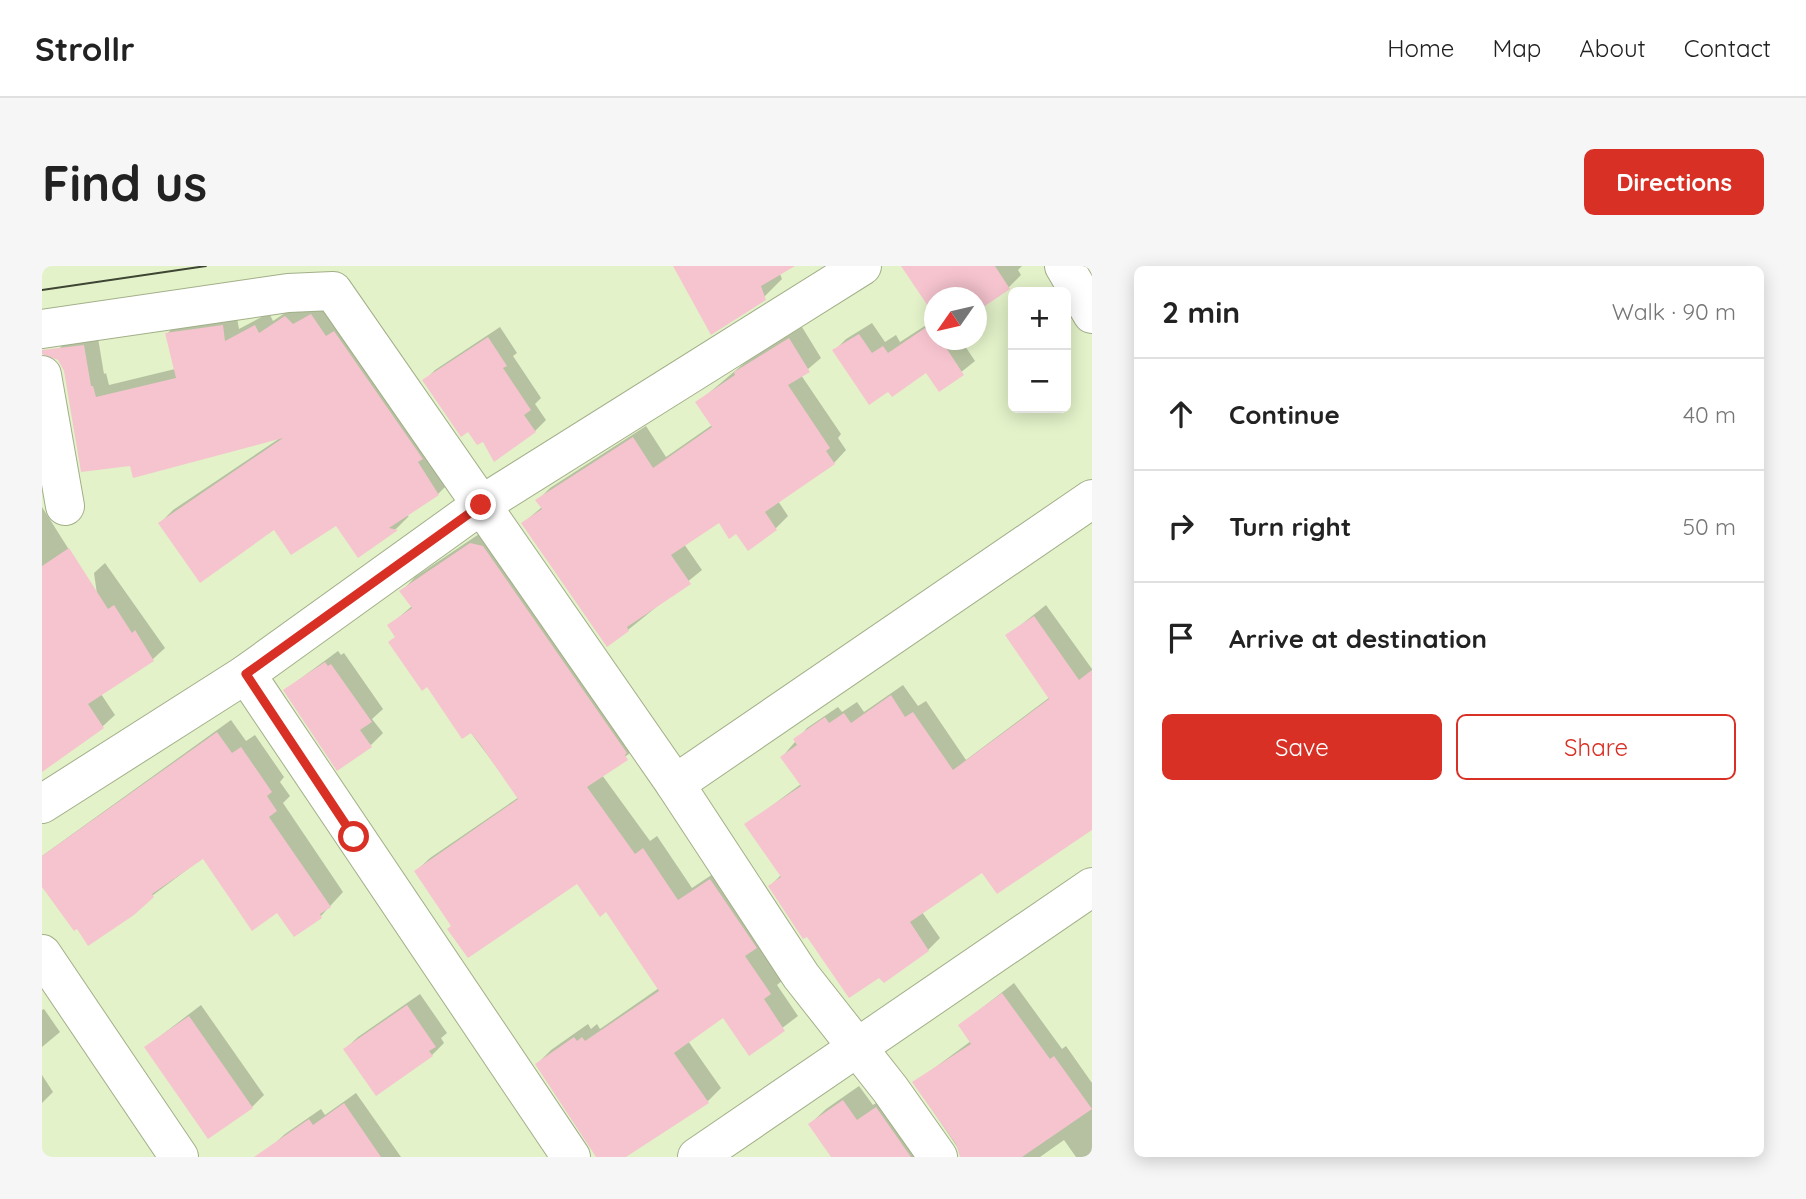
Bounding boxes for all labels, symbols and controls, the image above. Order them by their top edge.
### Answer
text: Strollr [35,28,135,69]
text: Home [1387,33,1454,63]
text: Map [1492,33,1541,63]
text: About [1579,33,1646,63]
text: Contact [1684,33,1771,63]
button: Directions [1584,149,1764,215]
text: Find us [42,152,207,213]
north arrow [924,287,987,350]
map controls [1008,287,1071,413]
button: + [1008,287,1071,350]
text: 2 min [1162,293,1240,331]
text: Walk · 90 m [1612,297,1736,326]
button: − [1008,350,1071,413]
icon: ahead [1162,395,1200,433]
text: Continue [1229,398,1340,431]
text: 40 m [1683,400,1736,429]
route end [465,489,496,520]
icon: right [1162,507,1200,545]
text: Turn right [1229,510,1351,543]
text: 50 m [1683,512,1736,541]
icon: arrive [1162,619,1200,657]
text: Arrive at destination [1229,622,1487,655]
button: Save [1162,714,1442,780]
button: Share [1456,714,1736,780]
route start [338,821,369,852]

